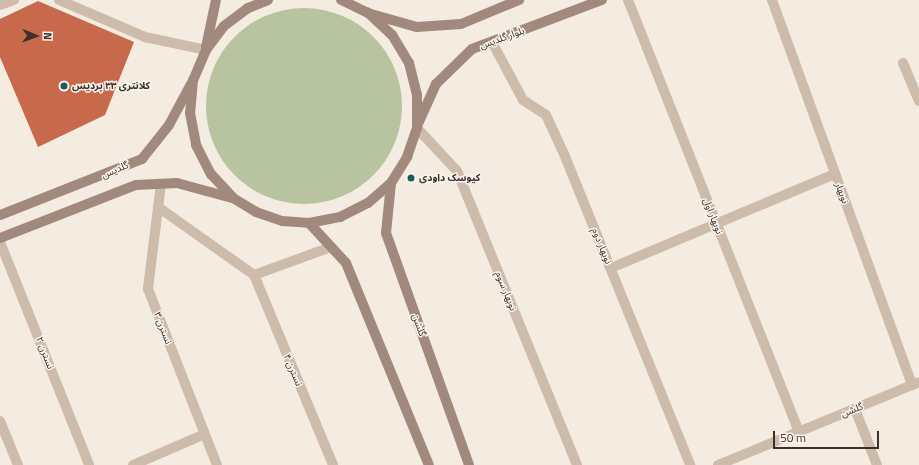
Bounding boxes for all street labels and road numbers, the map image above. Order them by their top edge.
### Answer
street label: بلوار گلدیس [478,24,526,52]
street label: گلدیس [100,159,130,181]
street label: نوبهار [833,181,851,205]
street label: نوبهار اول [700,196,726,236]
street label: نوبهار دوم [589,226,615,266]
street label: نوبهار سوم [493,270,519,312]
street label: نسترن ۳ [151,310,175,346]
street label: گلشن [409,312,429,338]
street label: نسترن ۲ [33,335,57,371]
street label: نسترن ۴ [281,352,305,388]
street label: گلشن [839,400,865,420]

